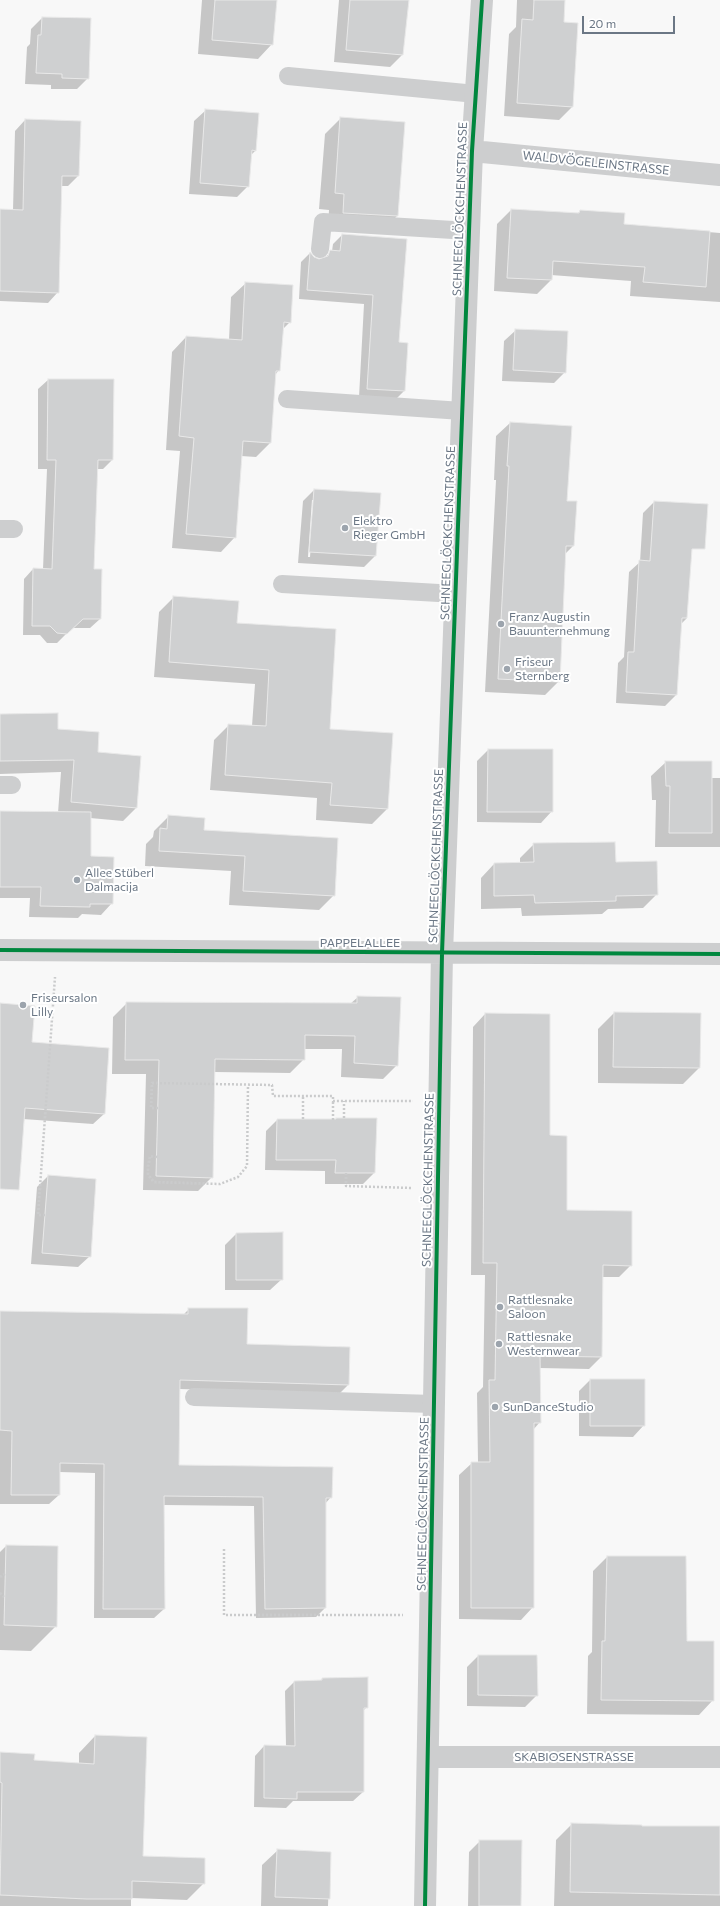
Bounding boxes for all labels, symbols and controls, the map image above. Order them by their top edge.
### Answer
scale bar [584,8,677,34]
text: 20 m [589,16,616,30]
street label: SCHNEEGLÖCKCHENSTRASSE [450,122,470,296]
street label: WALDVÖGELEINSTRASSE [522,148,670,178]
street label: SCHNEEGLÖCKCHENSTRASSE [438,446,458,620]
place label: Elektro Rieger GmbH [353,514,426,542]
marker: Elektro Rieger GmbH [340,523,350,533]
place label: Franz Augustin Bauunternehmung [509,610,610,638]
marker: Franz Augustin Bauunternehmung [496,619,506,629]
place label: Friseur Sternberg [515,655,569,683]
marker: Friseur Sternberg [502,664,512,674]
street label: SCHNEEGLÖCKCHENSTRASSE [426,769,446,943]
place label: Allee Stüberl Dalmacija [85,866,154,894]
marker: Allee Stüberl Dalmacija [72,875,82,885]
street label: PAPPELALLEE [320,936,400,950]
place label: Friseursalon Lilly [31,991,97,1019]
marker: Friseursalon Lilly [18,1000,28,1010]
street label: SCHNEEGLÖCKCHENSTRASSE [419,1093,437,1267]
place label: Rattlesnake Saloon [508,1293,573,1321]
marker: Rattlesnake Saloon [495,1302,505,1312]
place label: Rattlesnake Westernwear [507,1330,580,1358]
marker: Rattlesnake Westernwear [494,1339,504,1349]
place label: SunDanceStudio [503,1400,594,1414]
marker: SunDanceStudio [490,1402,500,1412]
street label: SCHNEEGLÖCKCHENSTRASSE [414,1417,432,1591]
street label: SKABIOSENSTRASSE [514,1750,634,1764]

